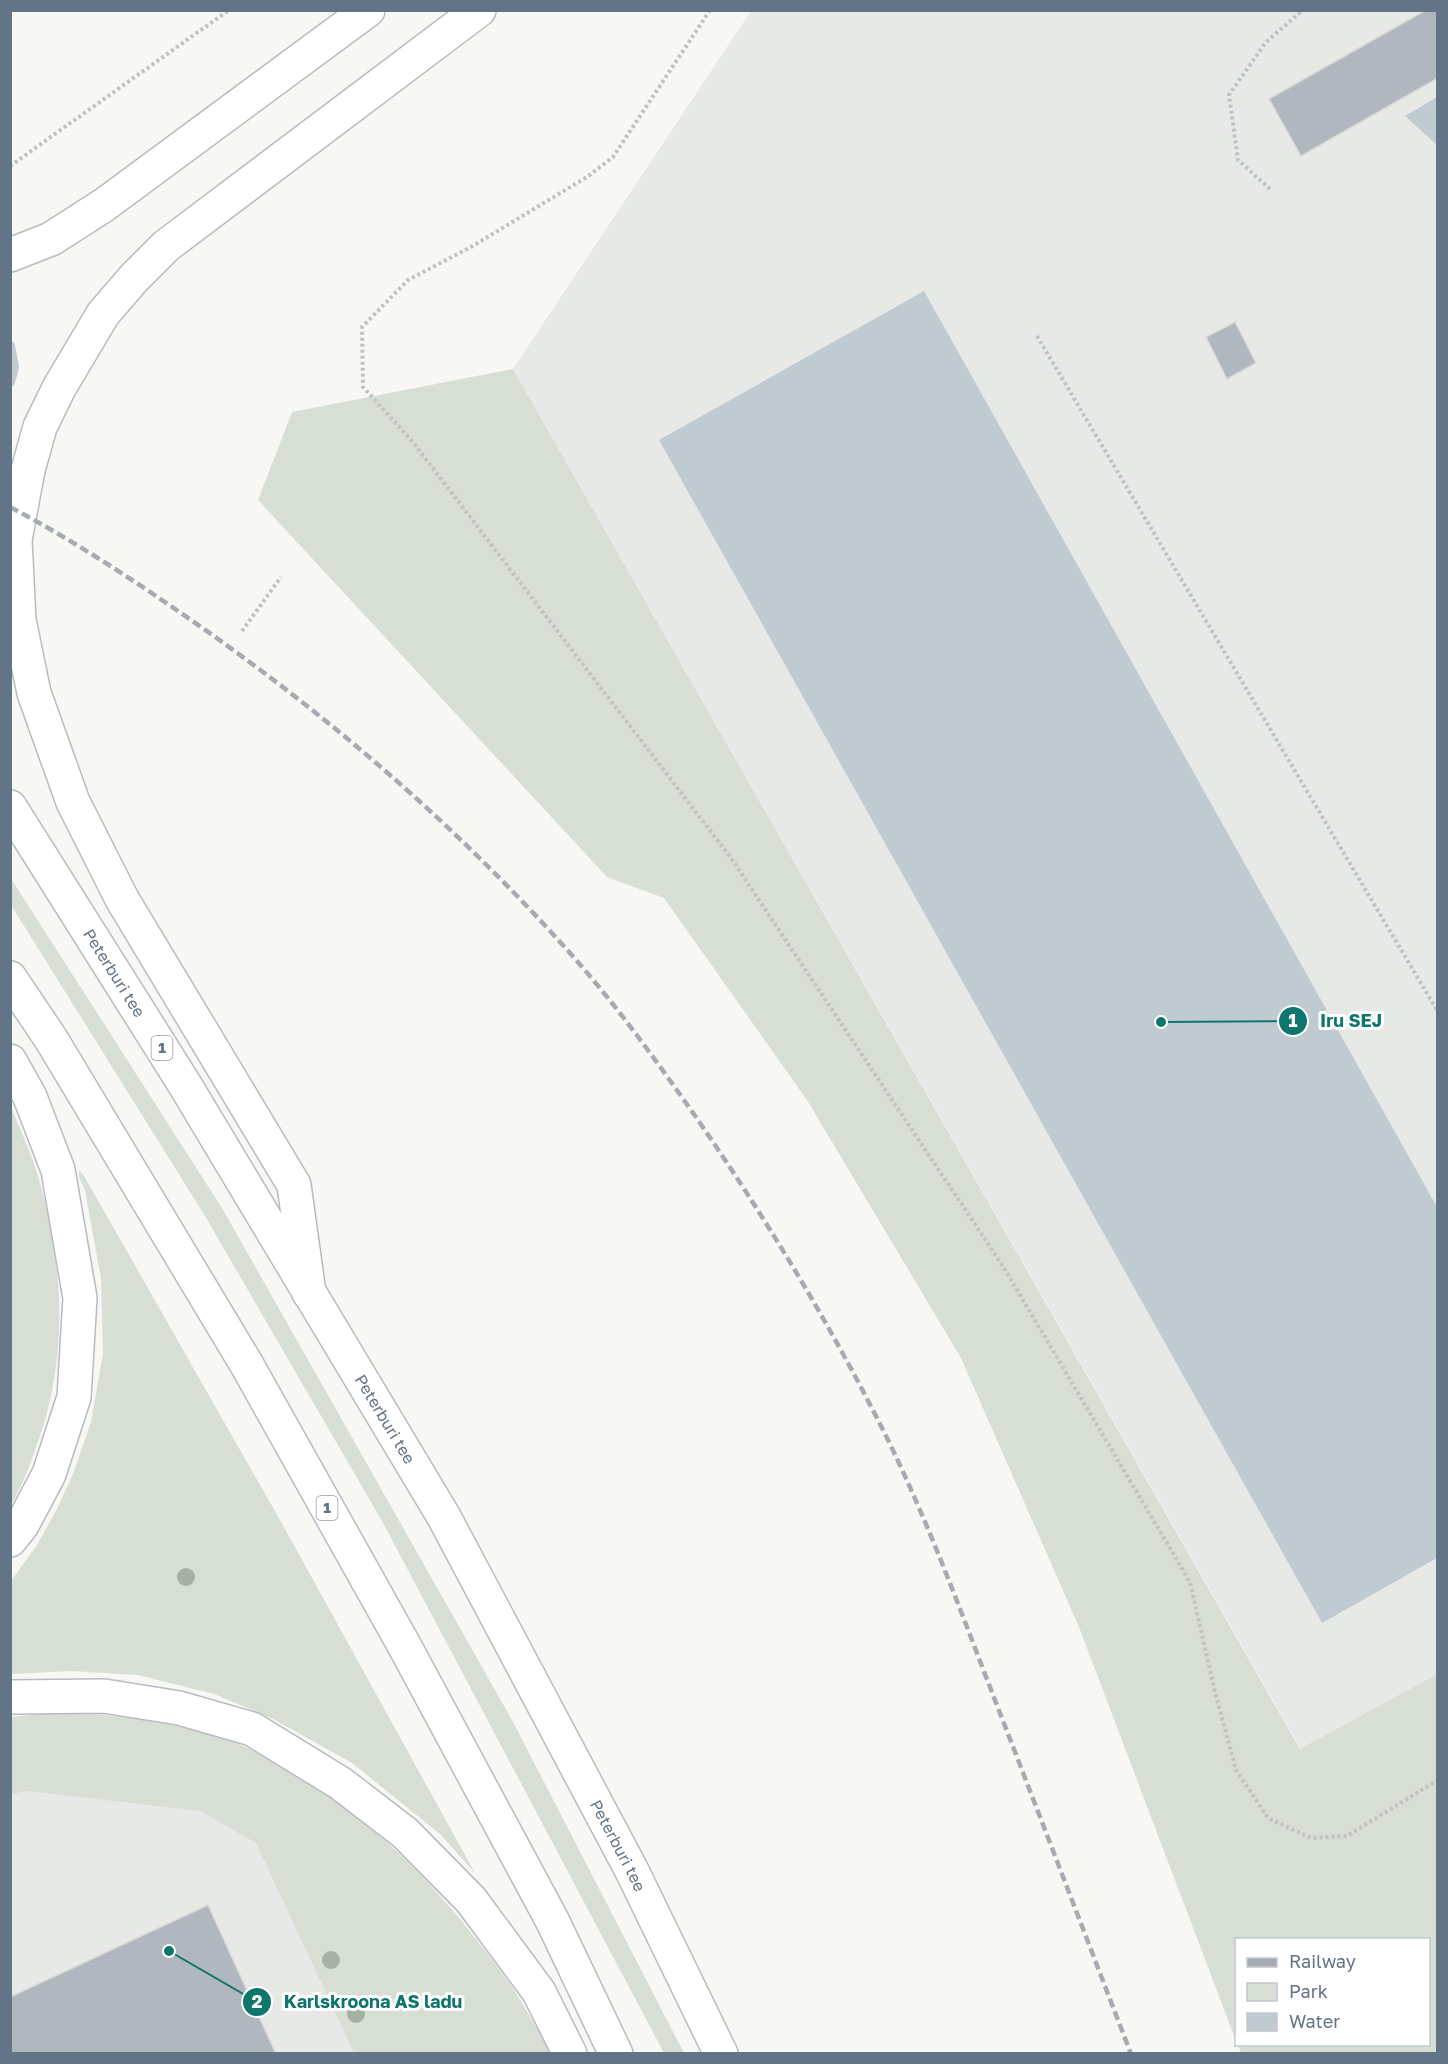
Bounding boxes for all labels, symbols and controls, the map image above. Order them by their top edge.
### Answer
street label: Peterburi tee [79,925,150,1021]
callout: Iru SEJ [1278,1003,1394,1039]
text: 1 [1288,1009,1298,1031]
text: Iru SEJ [1320,1009,1382,1031]
road number: 1 [152,1036,172,1060]
street label: Peterburi tee [351,1371,420,1467]
road number: 1 [316,1496,338,1520]
street label: Peterburi tee [586,1796,650,1895]
legend [1235,1938,1430,2046]
text: Railway [1289,1950,1356,1972]
text: Park [1289,1980,1328,2002]
callout: Karlskroona AS ladu [242,1984,474,2020]
text: 2 [252,1990,263,2012]
text: Karlskroona AS ladu [284,1990,462,2012]
text: Water [1289,2010,1340,2032]

